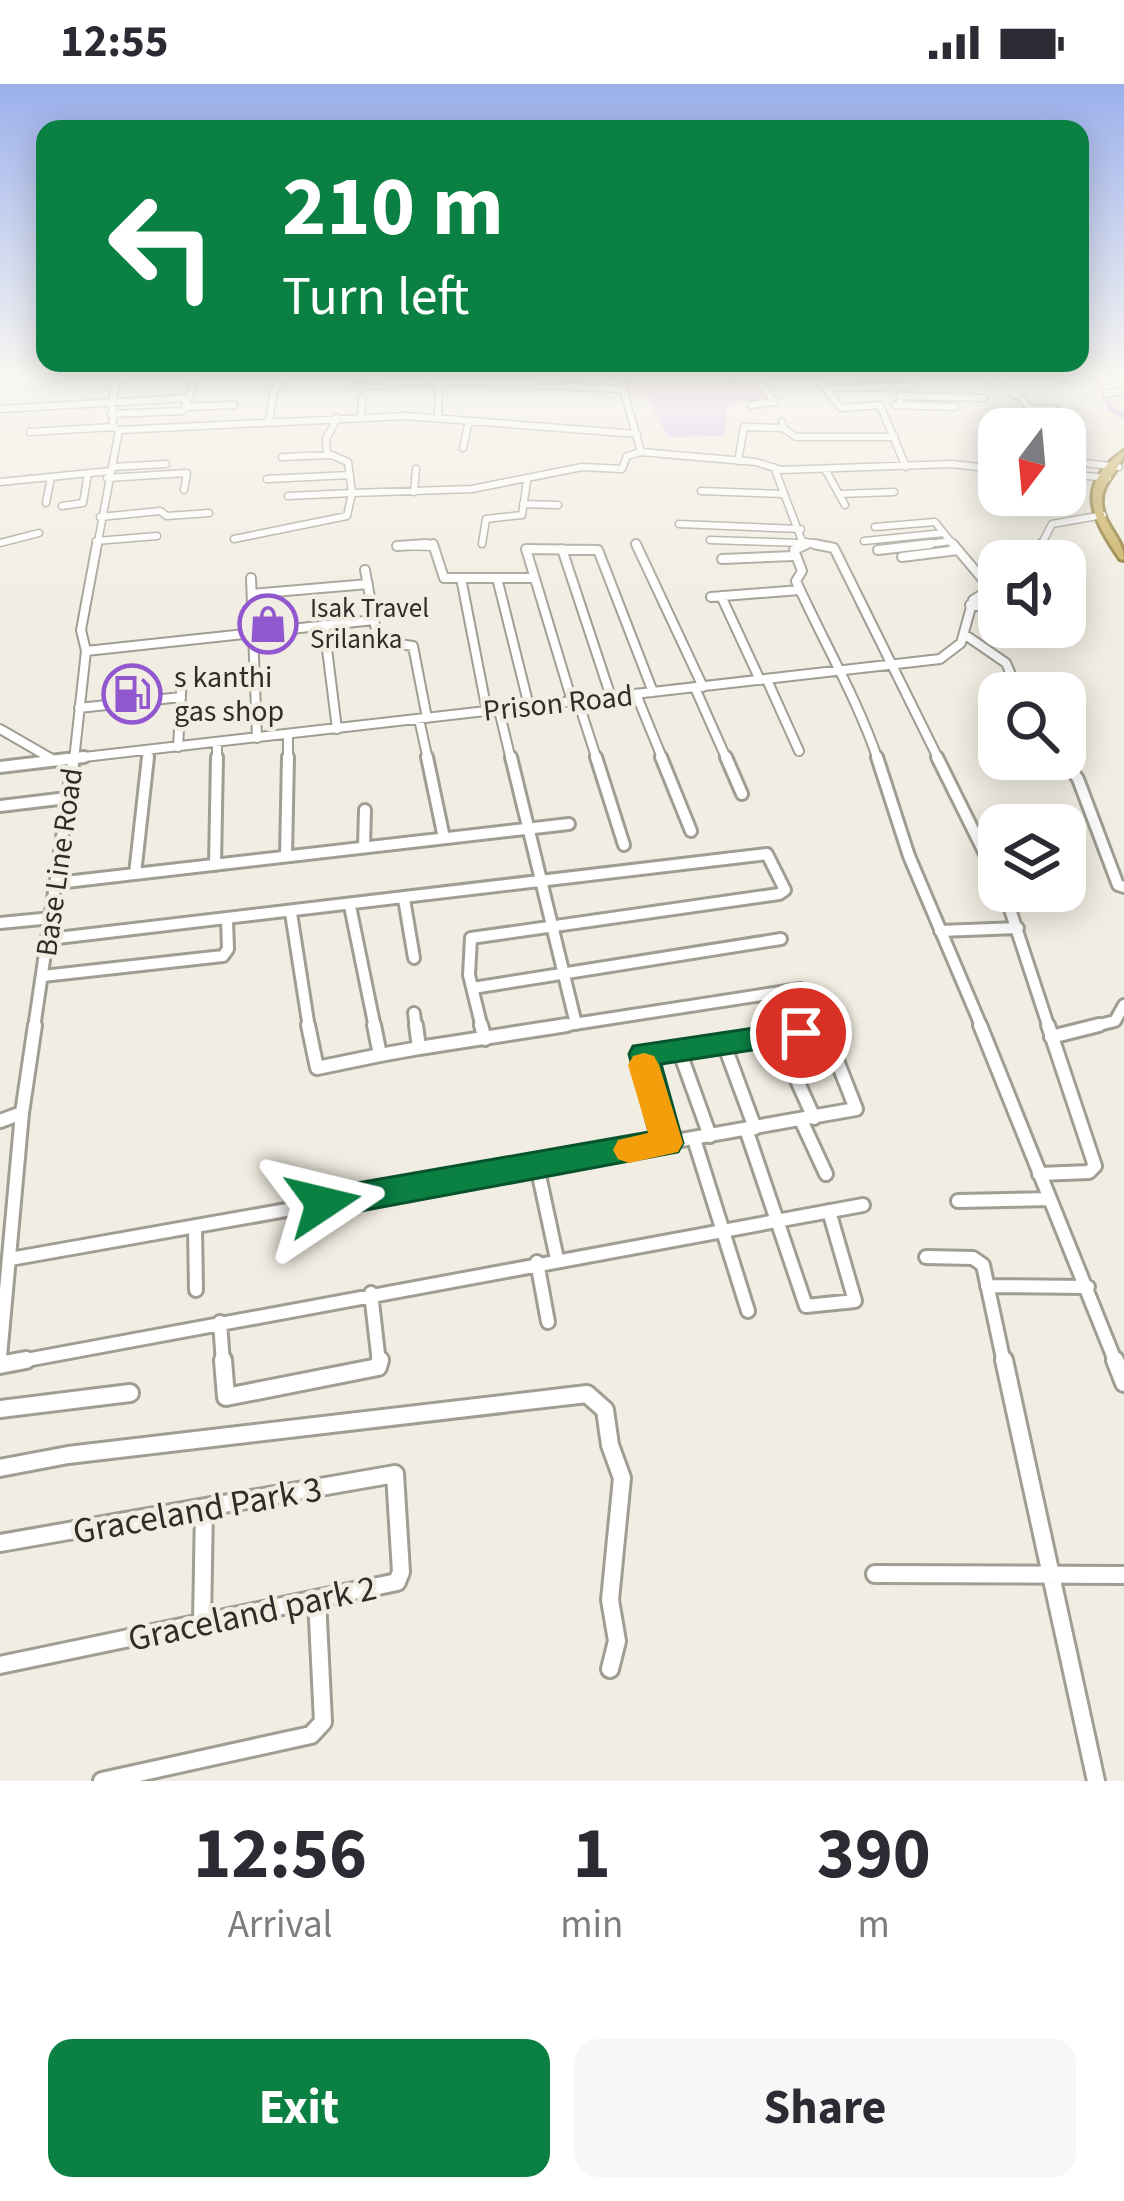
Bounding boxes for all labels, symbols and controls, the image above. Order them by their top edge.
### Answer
text: 12:55 [60,10,169,74]
text: 210 m [282,148,504,268]
icon: left [84,168,240,324]
text: Turn left [282,259,469,336]
north arrow [978,408,1086,516]
map controls [978,408,1086,912]
button: sound [978,540,1086,648]
place label: Isak Travel Srilanka [310,589,429,659]
shop icon: Isak Travel Srilanka [237,593,299,655]
place label: s kanthi gas shop [174,656,284,733]
fuel station icon: s kanthi gas shop [101,663,163,725]
button: search [978,672,1086,780]
street label: Prison Road [481,674,635,733]
street label: Base Line Road [25,765,94,959]
button: layers [978,804,1086,912]
pin [750,982,852,1084]
icon: arrive [768,1000,834,1066]
position arrow [260,1140,386,1266]
street label: Graceland Park 3 [69,1463,326,1557]
street label: Graceland park 2 [123,1562,381,1665]
text: 12:56 [193,1803,367,1906]
text: 1 [573,1803,611,1906]
text: 390 [817,1803,931,1906]
text: Arrival [228,1897,333,1953]
text: min [560,1897,623,1953]
text: m [858,1897,890,1953]
button: Exit [48,2039,550,2177]
button: Share [574,2039,1076,2177]

